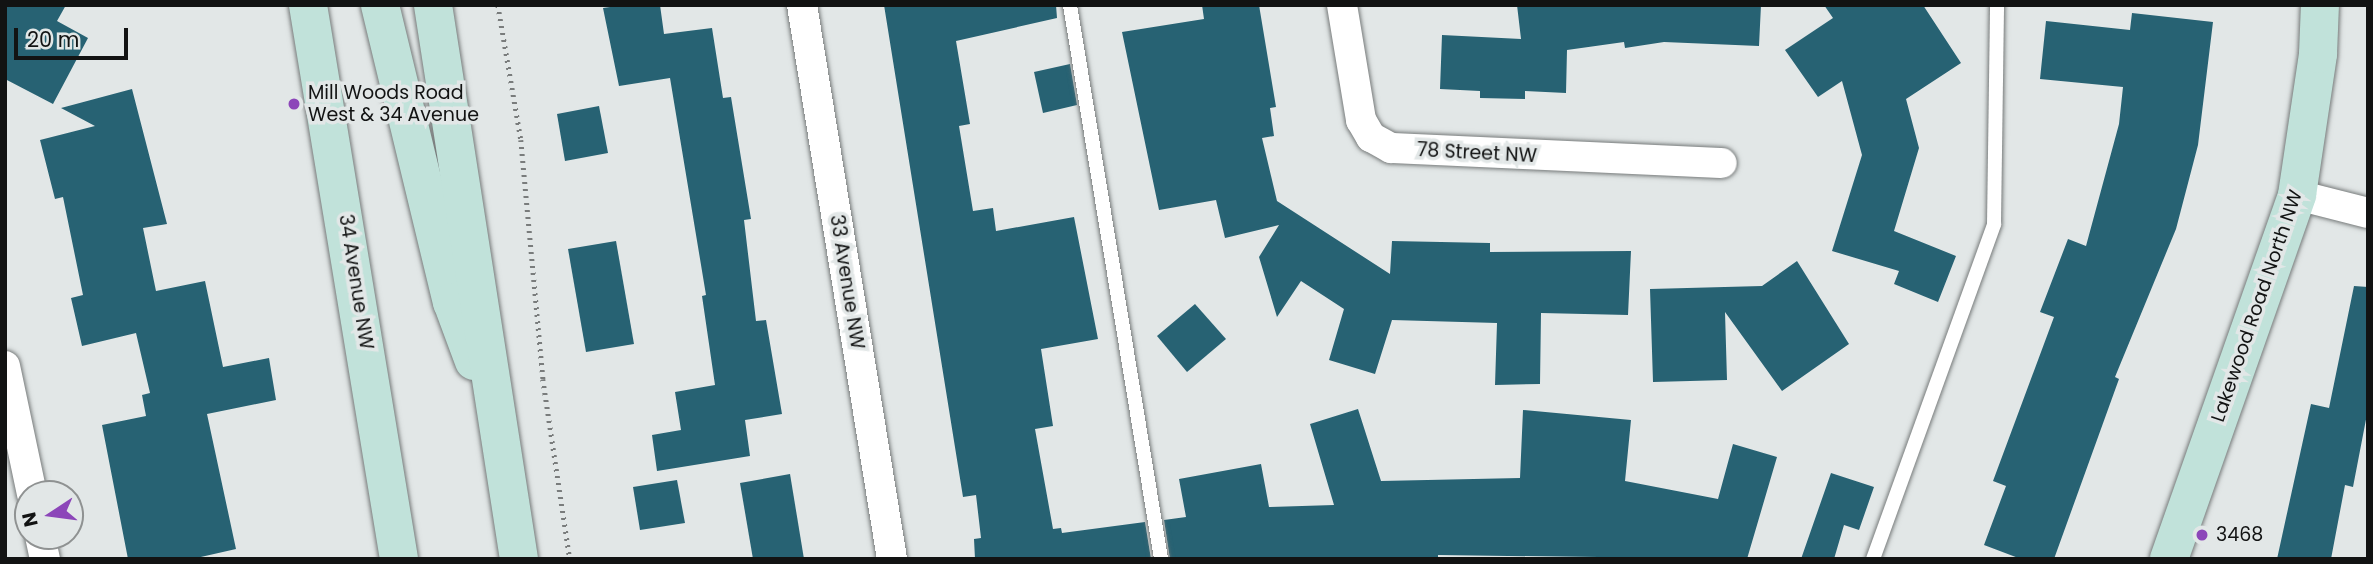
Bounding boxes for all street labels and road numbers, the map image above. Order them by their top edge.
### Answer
street label: 78 Street NW [1416,138,1538,168]
street label: Lakewood Road North NW [2207,187,2307,425]
street label: 34 Avenue NW [334,213,378,351]
street label: 33 Avenue NW [825,213,869,351]

